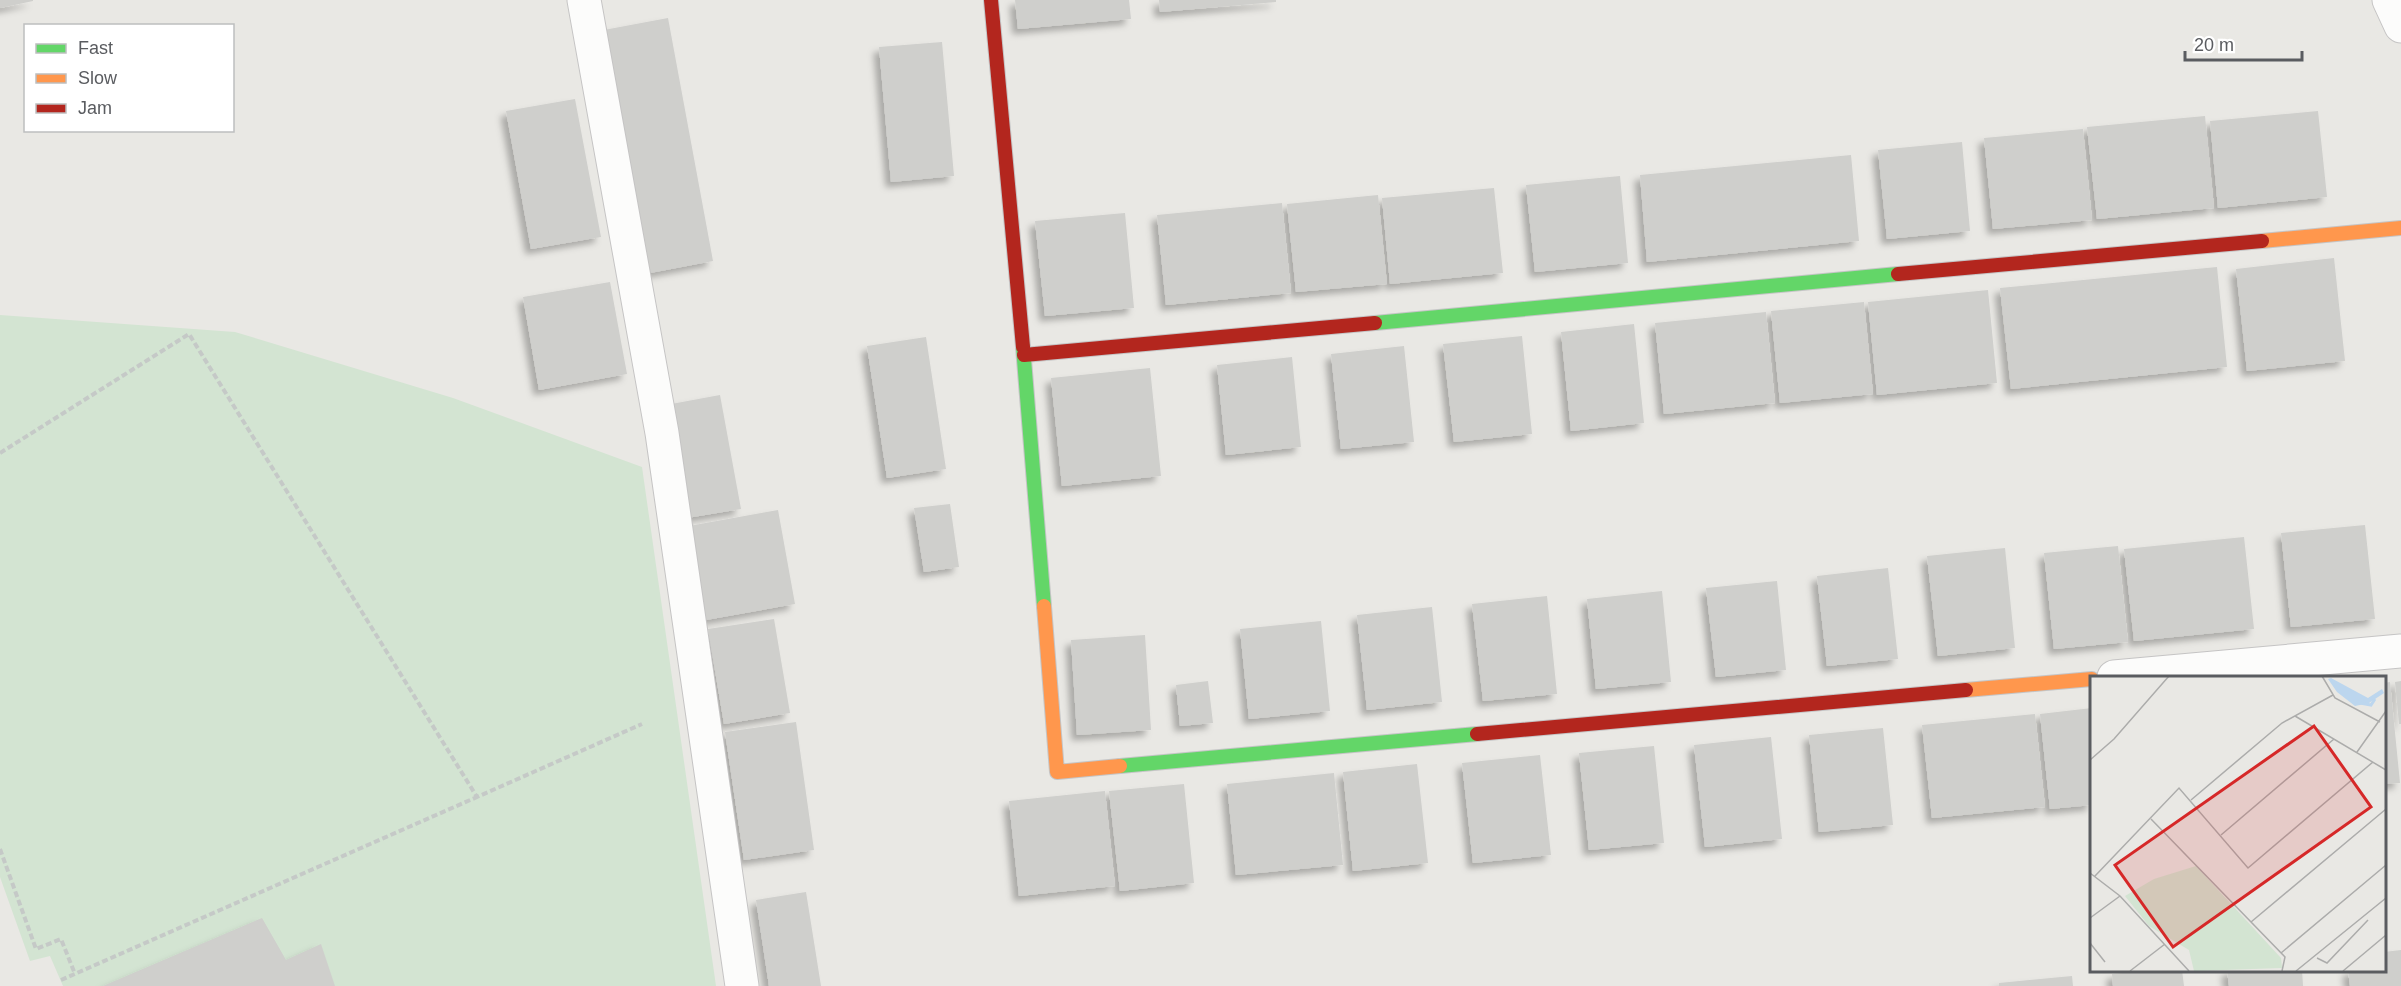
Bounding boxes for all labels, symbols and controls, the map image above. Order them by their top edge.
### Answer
legend [24,24,234,132]
scale bar [2185,24,2302,62]
text: 20 m [2194,35,2234,55]
text: Fast [78,38,113,58]
text: Slow [78,68,118,88]
text: Jam [78,98,112,118]
inset map [2090,676,2386,971]

